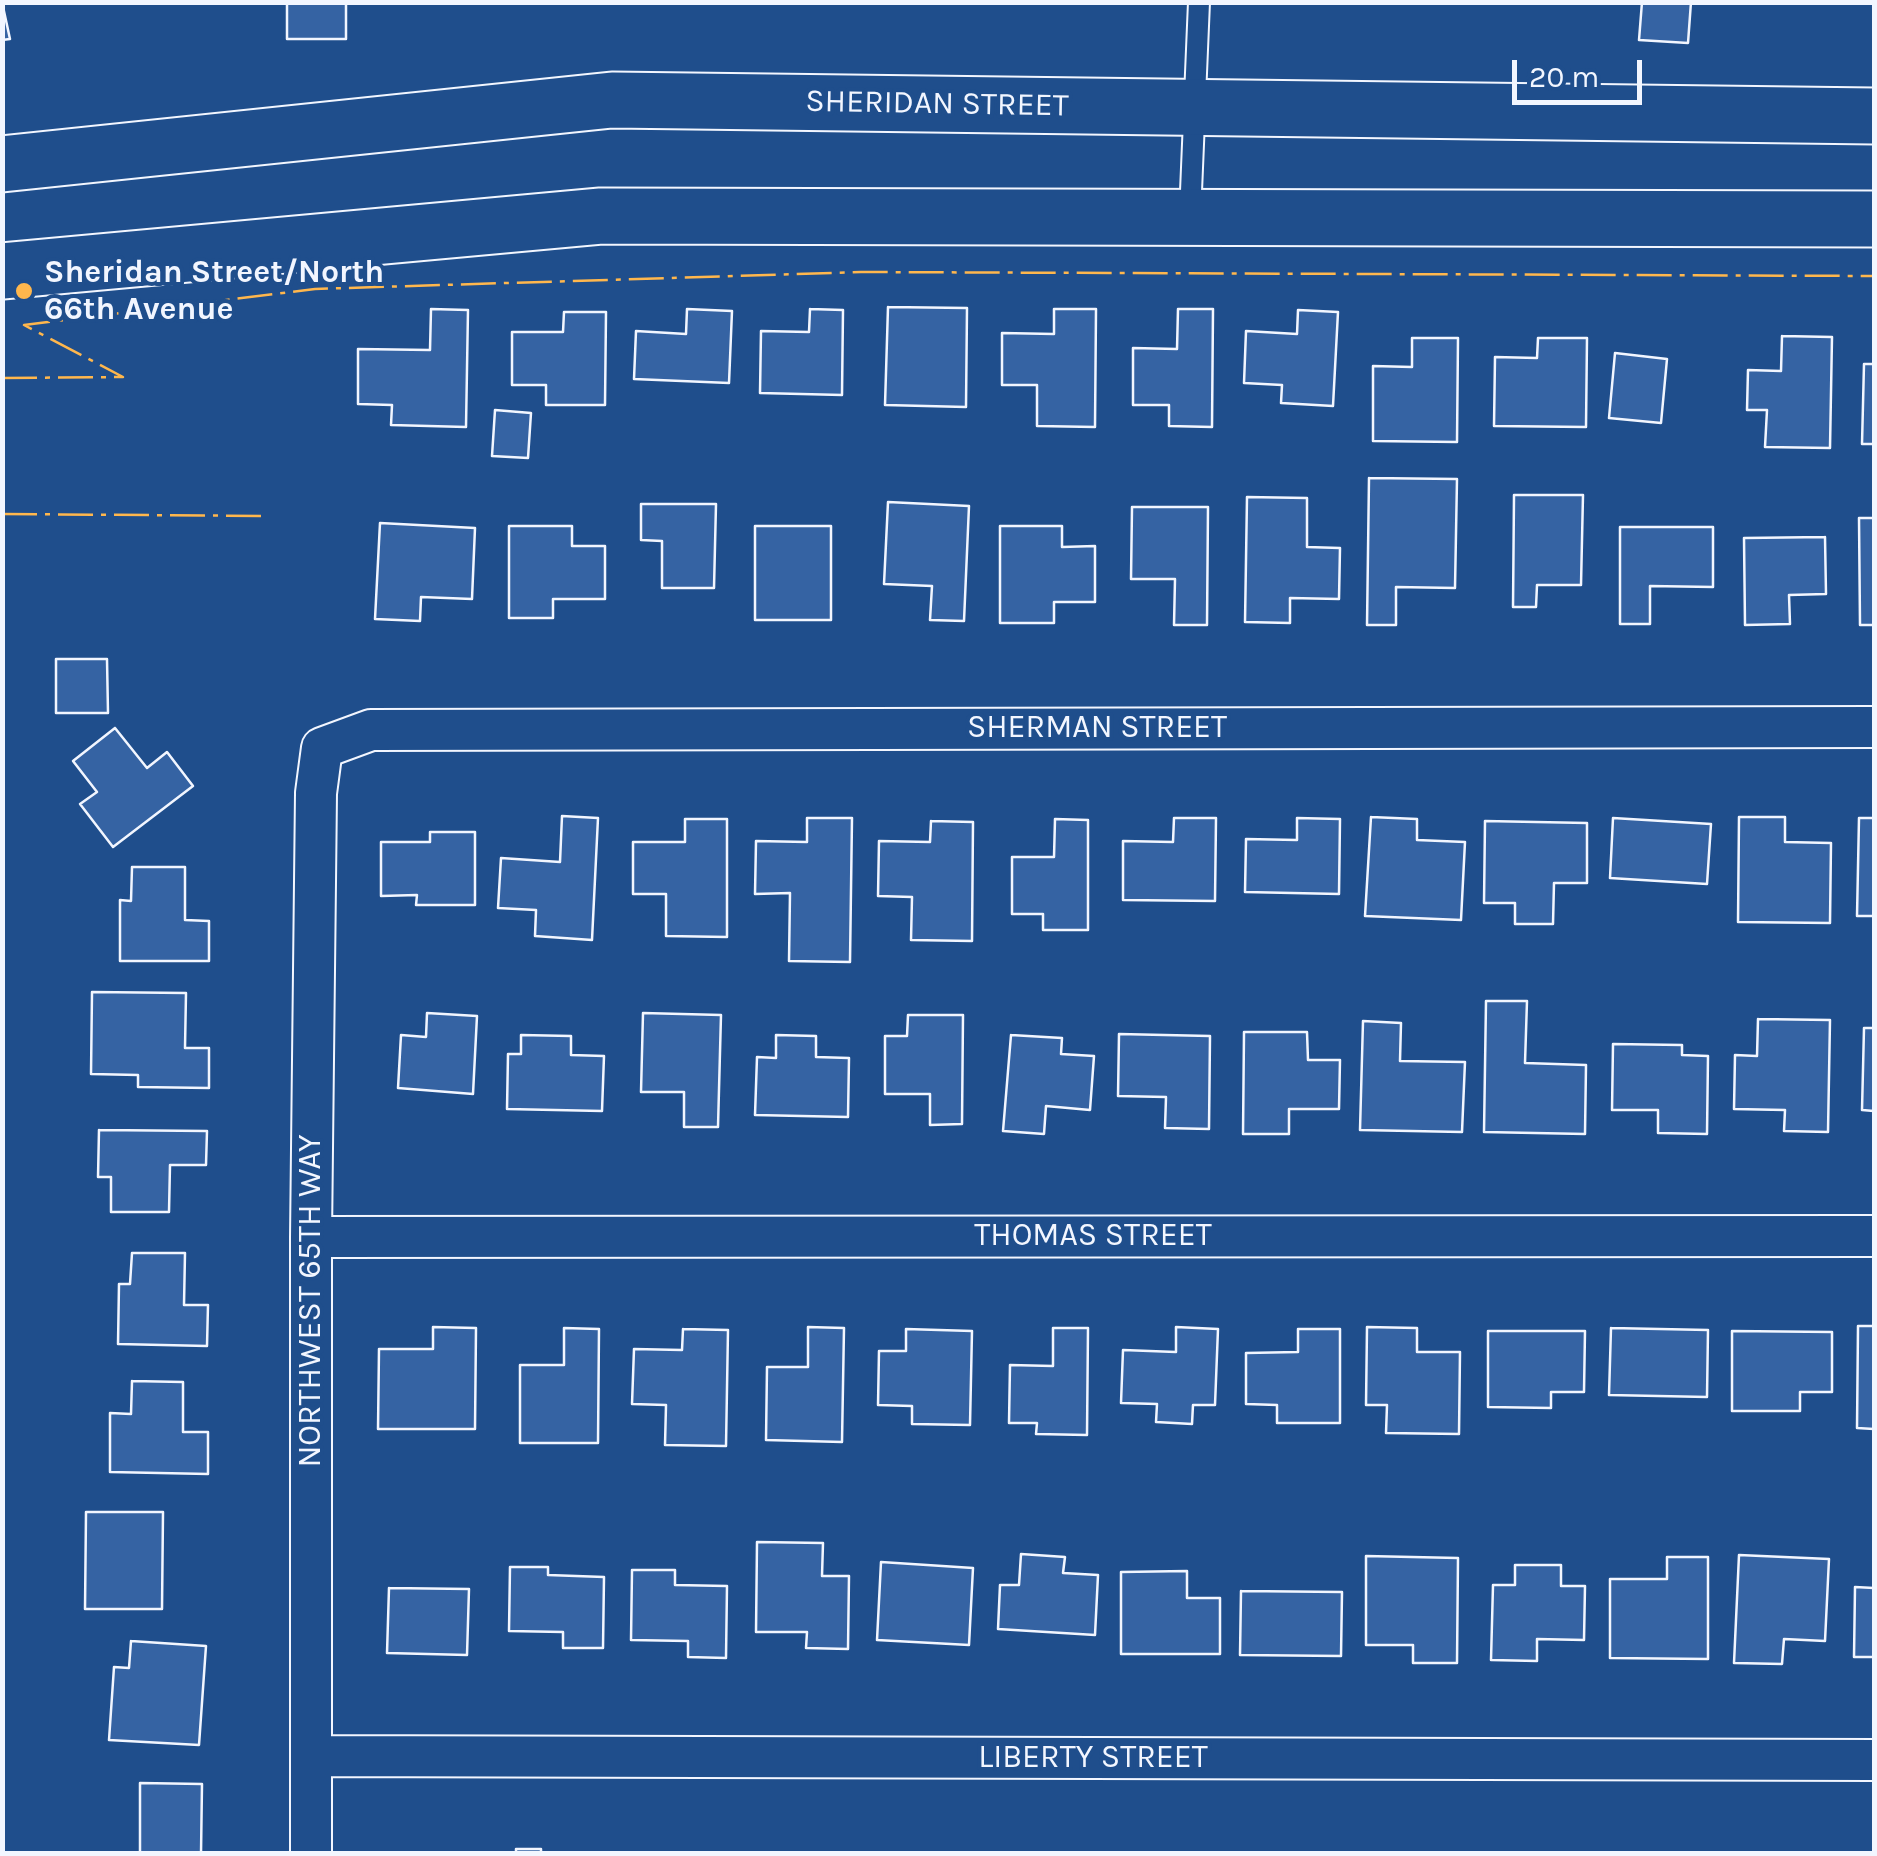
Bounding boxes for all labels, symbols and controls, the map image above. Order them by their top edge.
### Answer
scale bar [1517,40,1647,102]
text: 20 m [1529,59,1599,95]
street label: SHERIDAN STREET [805,83,1069,125]
place label: Sheridan Street/North 66th Avenue [44,254,384,329]
marker: Sheridan Street/North 66th Avenue [13,280,35,302]
street label: SHERMAN STREET [967,709,1227,747]
street label: NORTHWEST 65TH WAY [292,1134,330,1468]
street label: THOMAS STREET [974,1217,1212,1255]
street label: LIBERTY STREET [978,1739,1208,1777]

